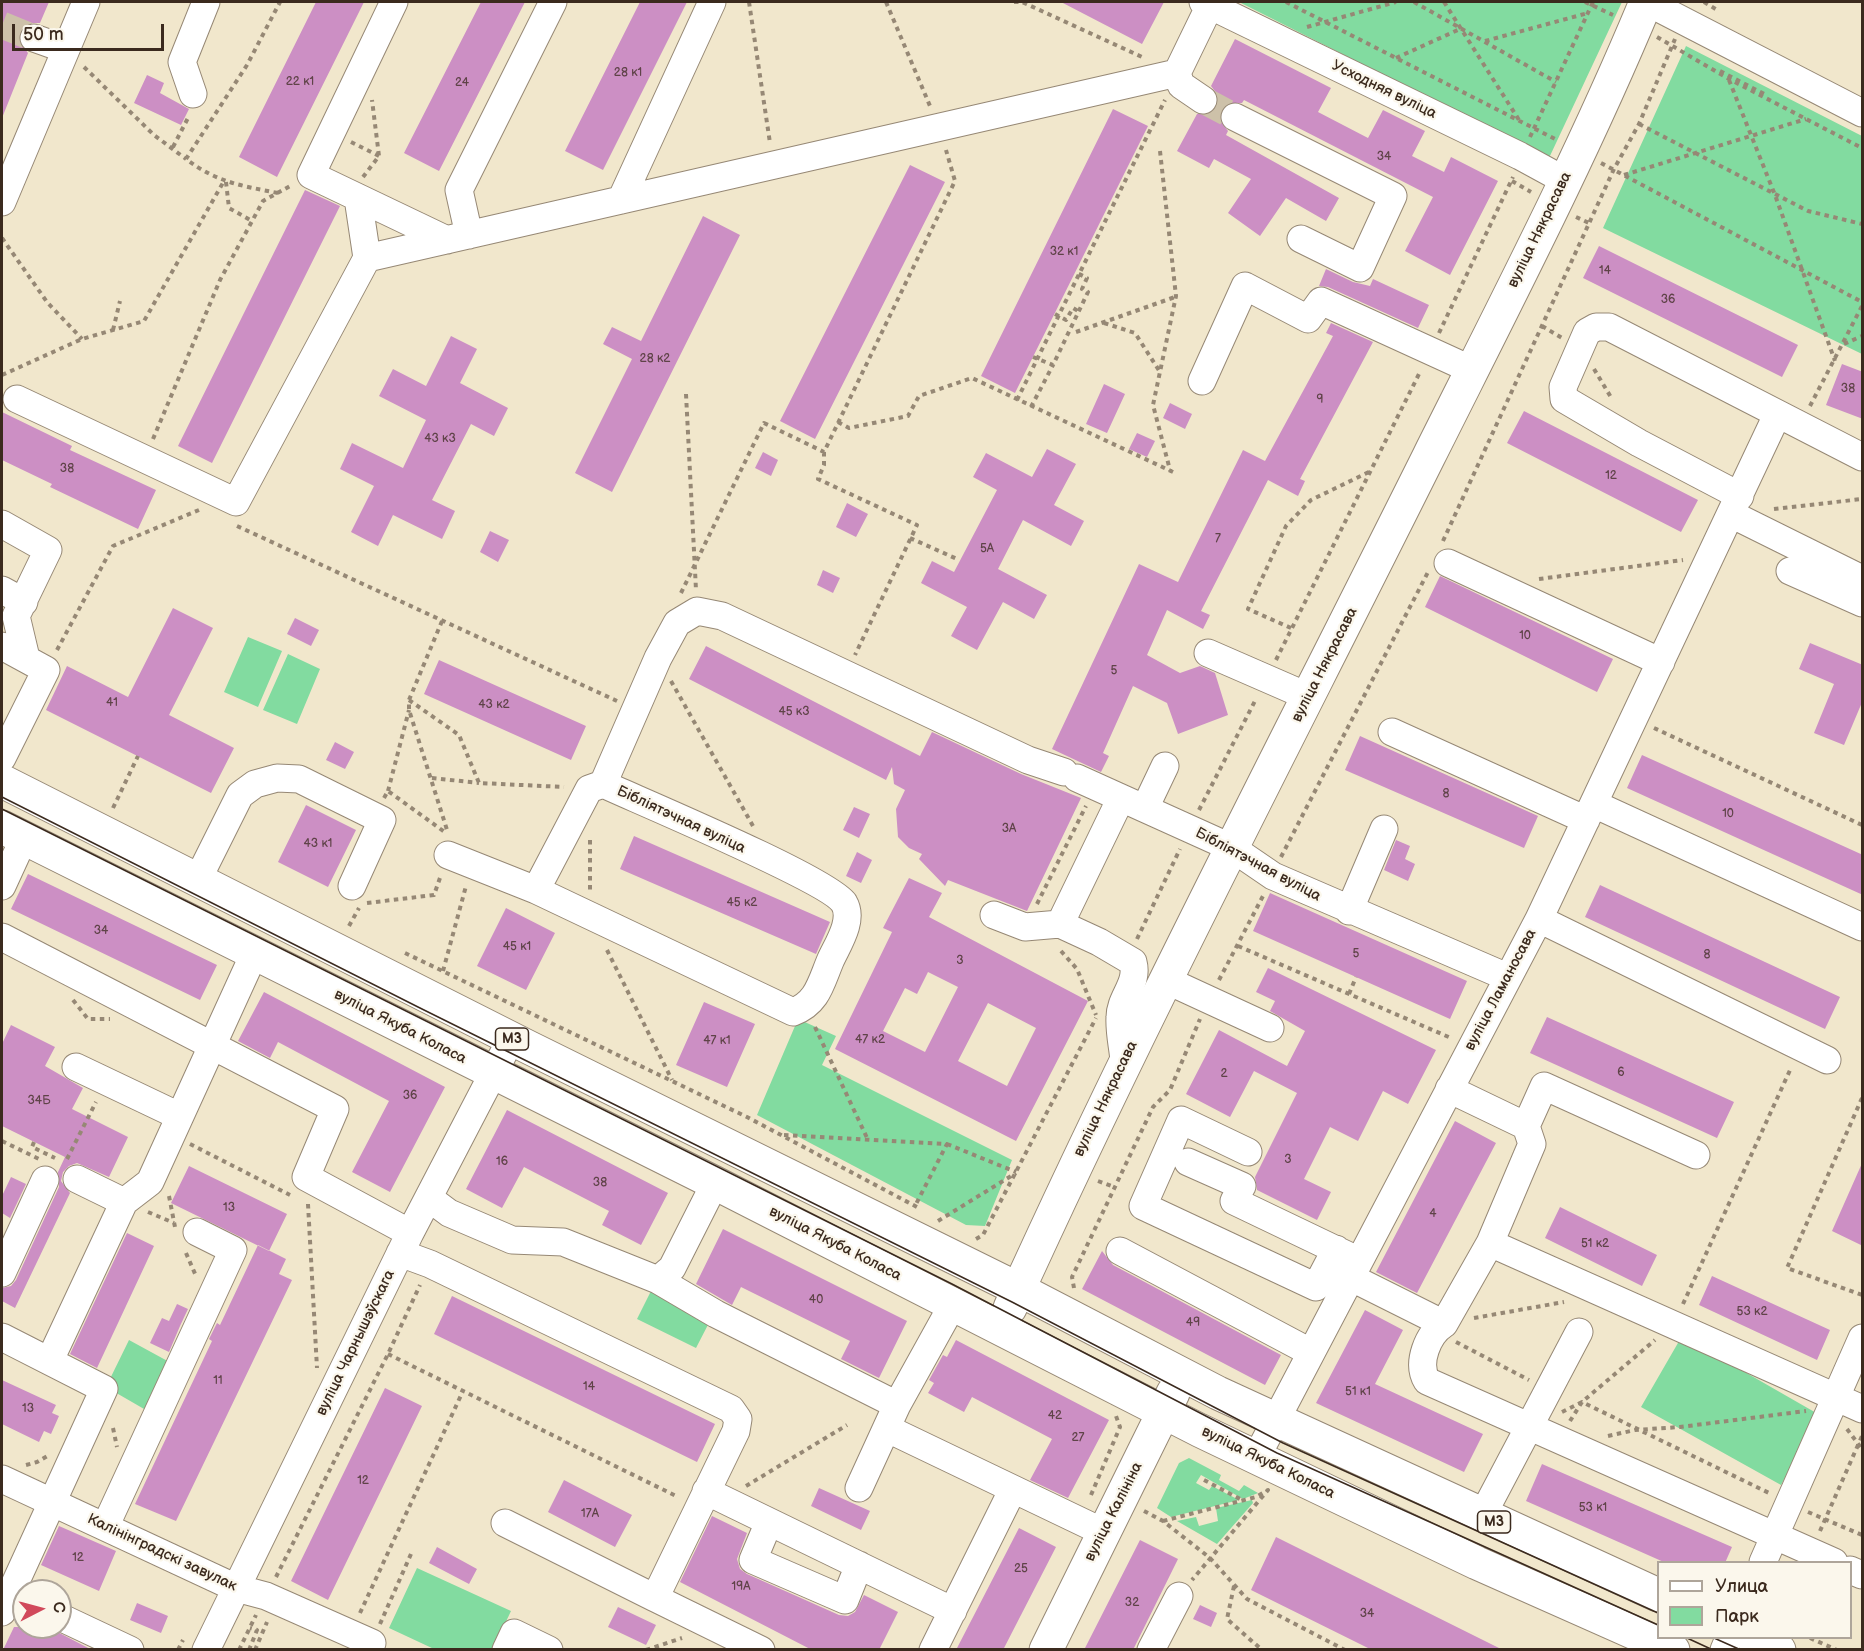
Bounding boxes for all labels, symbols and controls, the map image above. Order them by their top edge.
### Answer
scale bar [15,12,166,50]
text: 50 m [23,24,64,45]
street label: Усходняя вуліца [1329,57,1439,123]
house number: 28 к1 [614,66,642,80]
house number: 22 к1 [286,75,314,89]
house number: 24 [455,76,469,90]
house number: 34 [1377,150,1391,164]
street label: вуліца Някрасава [1504,169,1576,291]
house number: 32 к1 [1050,245,1078,259]
house number: 14 [1599,264,1611,278]
house number: 36 [1661,293,1675,307]
house number: 28 к2 [640,352,670,366]
house number: 38 [1841,382,1855,396]
house number: 9 [1317,393,1323,407]
house number: 43 к3 [424,432,456,446]
house number: 38 [60,462,74,476]
house number: 12 [1605,469,1617,483]
house number: 7 [1215,532,1221,546]
house number: 5А [980,542,994,556]
street label: вуліца Някрасава [1288,605,1362,725]
house number: 10 [1519,629,1531,643]
house number: 5 [1111,664,1117,678]
house number: 41 [106,696,118,710]
house number: 43 к2 [478,698,510,712]
house number: 45 к3 [778,705,810,719]
street label: Бібліятэчная вуліца [614,782,748,858]
house number: 8 [1443,787,1449,801]
house number: 10 [1722,807,1734,821]
house number: 3А [1002,822,1016,836]
street label: Бібліятэчная вуліца [1192,824,1324,906]
house number: 43 к1 [304,837,332,851]
house number: 45 к2 [727,896,757,910]
house number: 34 [94,924,108,938]
street label: вуліца Ламаносава [1461,926,1541,1054]
house number: 45 к1 [503,940,531,954]
house number: 5 [1353,947,1359,961]
house number: 8 [1704,948,1710,962]
house number: 3 [956,954,964,968]
street label: вуліца Якуба Коласа [331,986,469,1068]
road number: М3 [496,1028,528,1050]
house number: 47 к2 [855,1033,885,1047]
house number: 47 к1 [703,1034,731,1048]
street label: вуліца Някрасава [1070,1038,1142,1160]
house number: 6 [1617,1066,1625,1080]
house number: 2 [1220,1067,1228,1081]
house number: 36 [403,1089,417,1103]
house number: 34Б [27,1094,51,1108]
house number: 3 [1284,1153,1292,1167]
house number: 16 [496,1155,508,1169]
house number: 38 [593,1176,607,1190]
house number: 13 [223,1201,235,1215]
street label: вуліца Якуба Коласа [766,1203,904,1285]
house number: 4 [1429,1207,1437,1221]
house number: 51 к2 [1581,1237,1609,1251]
street label: вуліца Чарнышэўскага [313,1267,399,1419]
house number: 40 [809,1293,823,1307]
house number: 53 к2 [1737,1305,1767,1319]
house number: 49 [1186,1316,1200,1330]
house number: 11 [213,1374,223,1388]
house number: 14 [583,1380,595,1394]
house number: 51 к1 [1345,1385,1371,1399]
house number: 13 [22,1402,34,1416]
house number: 42 [1048,1409,1062,1423]
street label: вуліца Якуба Коласа [1198,1423,1338,1503]
house number: 27 [1072,1431,1084,1445]
street label: вуліца Калініна [1081,1459,1147,1565]
house number: 12 [357,1474,369,1488]
house number: 53 к1 [1579,1501,1607,1515]
house number: 17А [581,1507,599,1521]
street label: Калінінградскі завулак [84,1510,240,1596]
road number: М3 [1478,1511,1510,1533]
house number: 12 [72,1551,84,1565]
legend [1657,1561,1852,1639]
house number: 25 [1014,1562,1028,1576]
text: Улица [1715,1576,1768,1597]
north arrow [12,1579,72,1639]
house number: 19А [732,1580,750,1594]
house number: 32 [1125,1596,1139,1610]
text: С [48,1601,68,1614]
text: Парк [1715,1606,1759,1627]
house number: 34 [1360,1607,1374,1621]

